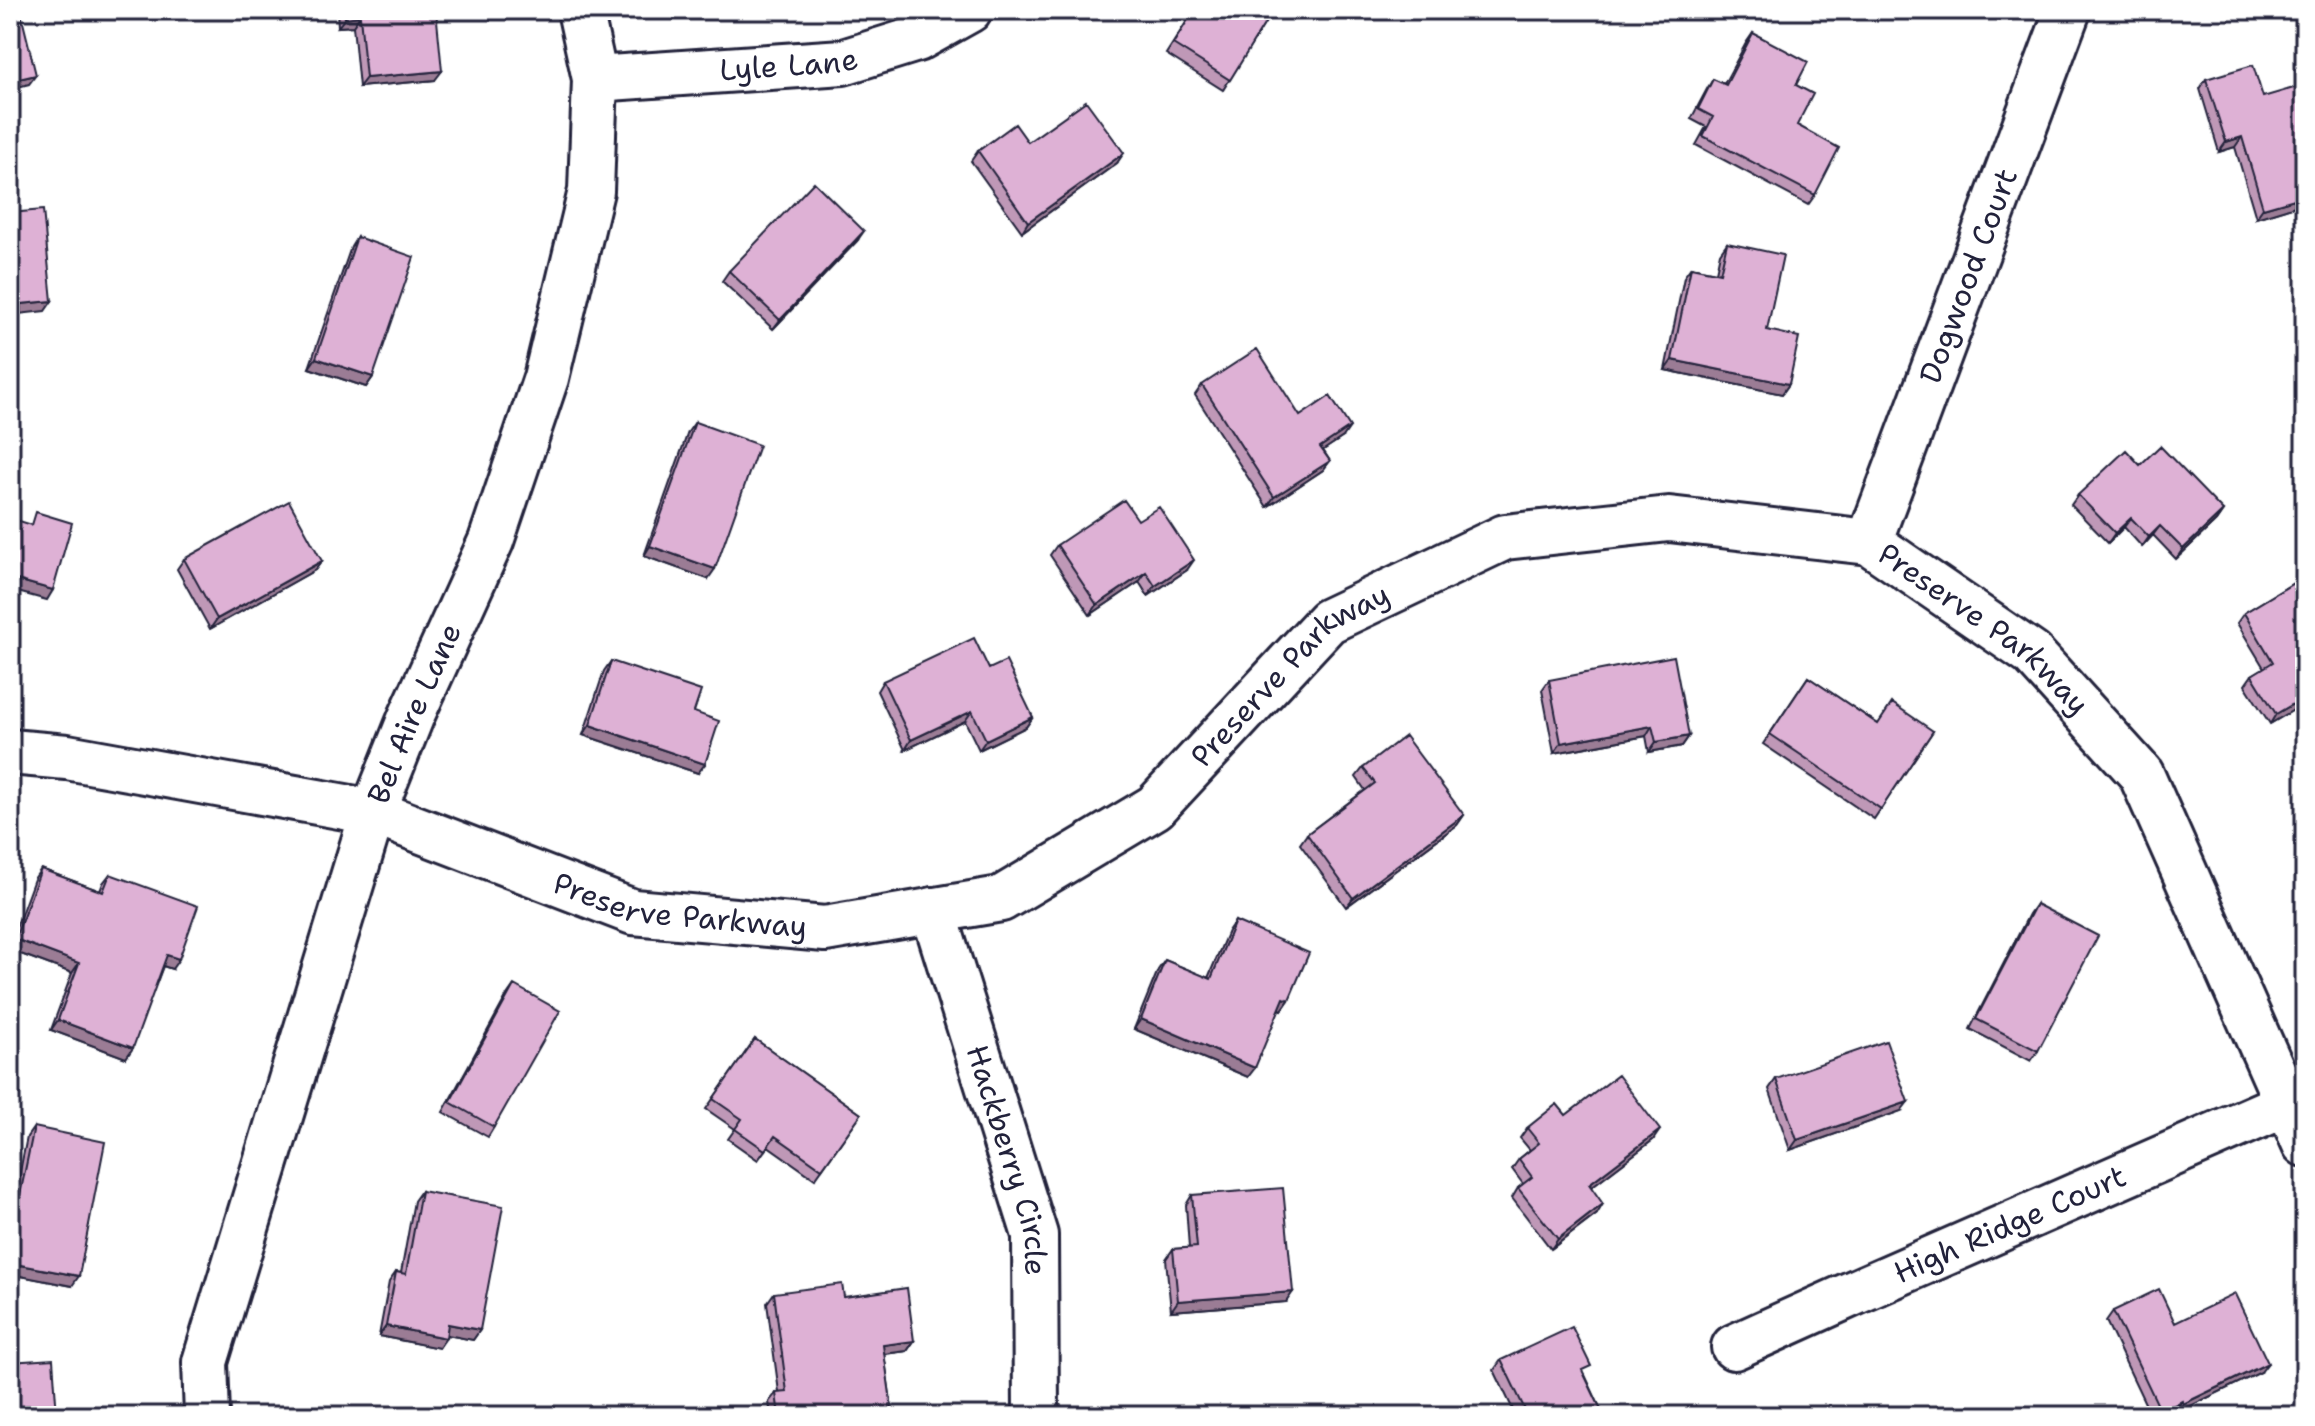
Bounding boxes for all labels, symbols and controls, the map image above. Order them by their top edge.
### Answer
street label: Lyle Lane [718,38,863,90]
street label: Dogwood Court [1909,163,2027,389]
street label: Preserve Parkway [1870,533,2099,724]
street label: Preserve Parkway [1181,574,1396,776]
street label: Bel Aire Lane [357,616,471,810]
street label: Preserve Parkway [547,862,809,947]
street label: Hackberry Circle [957,1040,1056,1276]
street label: High Ridge Court [1887,1155,2132,1293]

